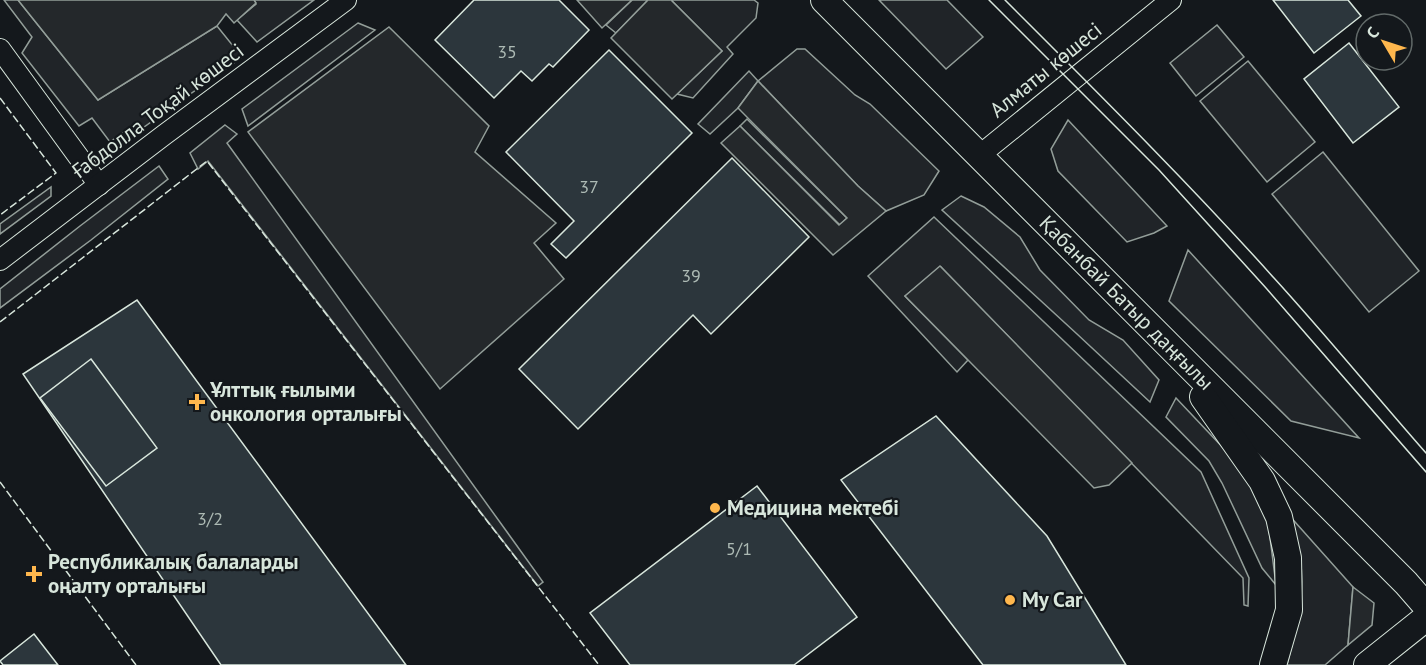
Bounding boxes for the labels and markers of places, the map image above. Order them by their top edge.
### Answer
place label: Ұлттық ғылыми онкология орталығы [209,376,402,427]
marker: Ұлттық ғылыми онкология орталығы [188,393,206,411]
place label: Медицина мектебі [727,494,899,521]
marker: Медицина мектебі [708,501,722,515]
place label: Республикалық балаларды оңалту орталығы [48,548,299,599]
marker: Республикалық балаларды оңалту орталығы [25,565,43,583]
place label: My Car [1022,586,1083,613]
marker: My Car [1003,593,1017,607]

